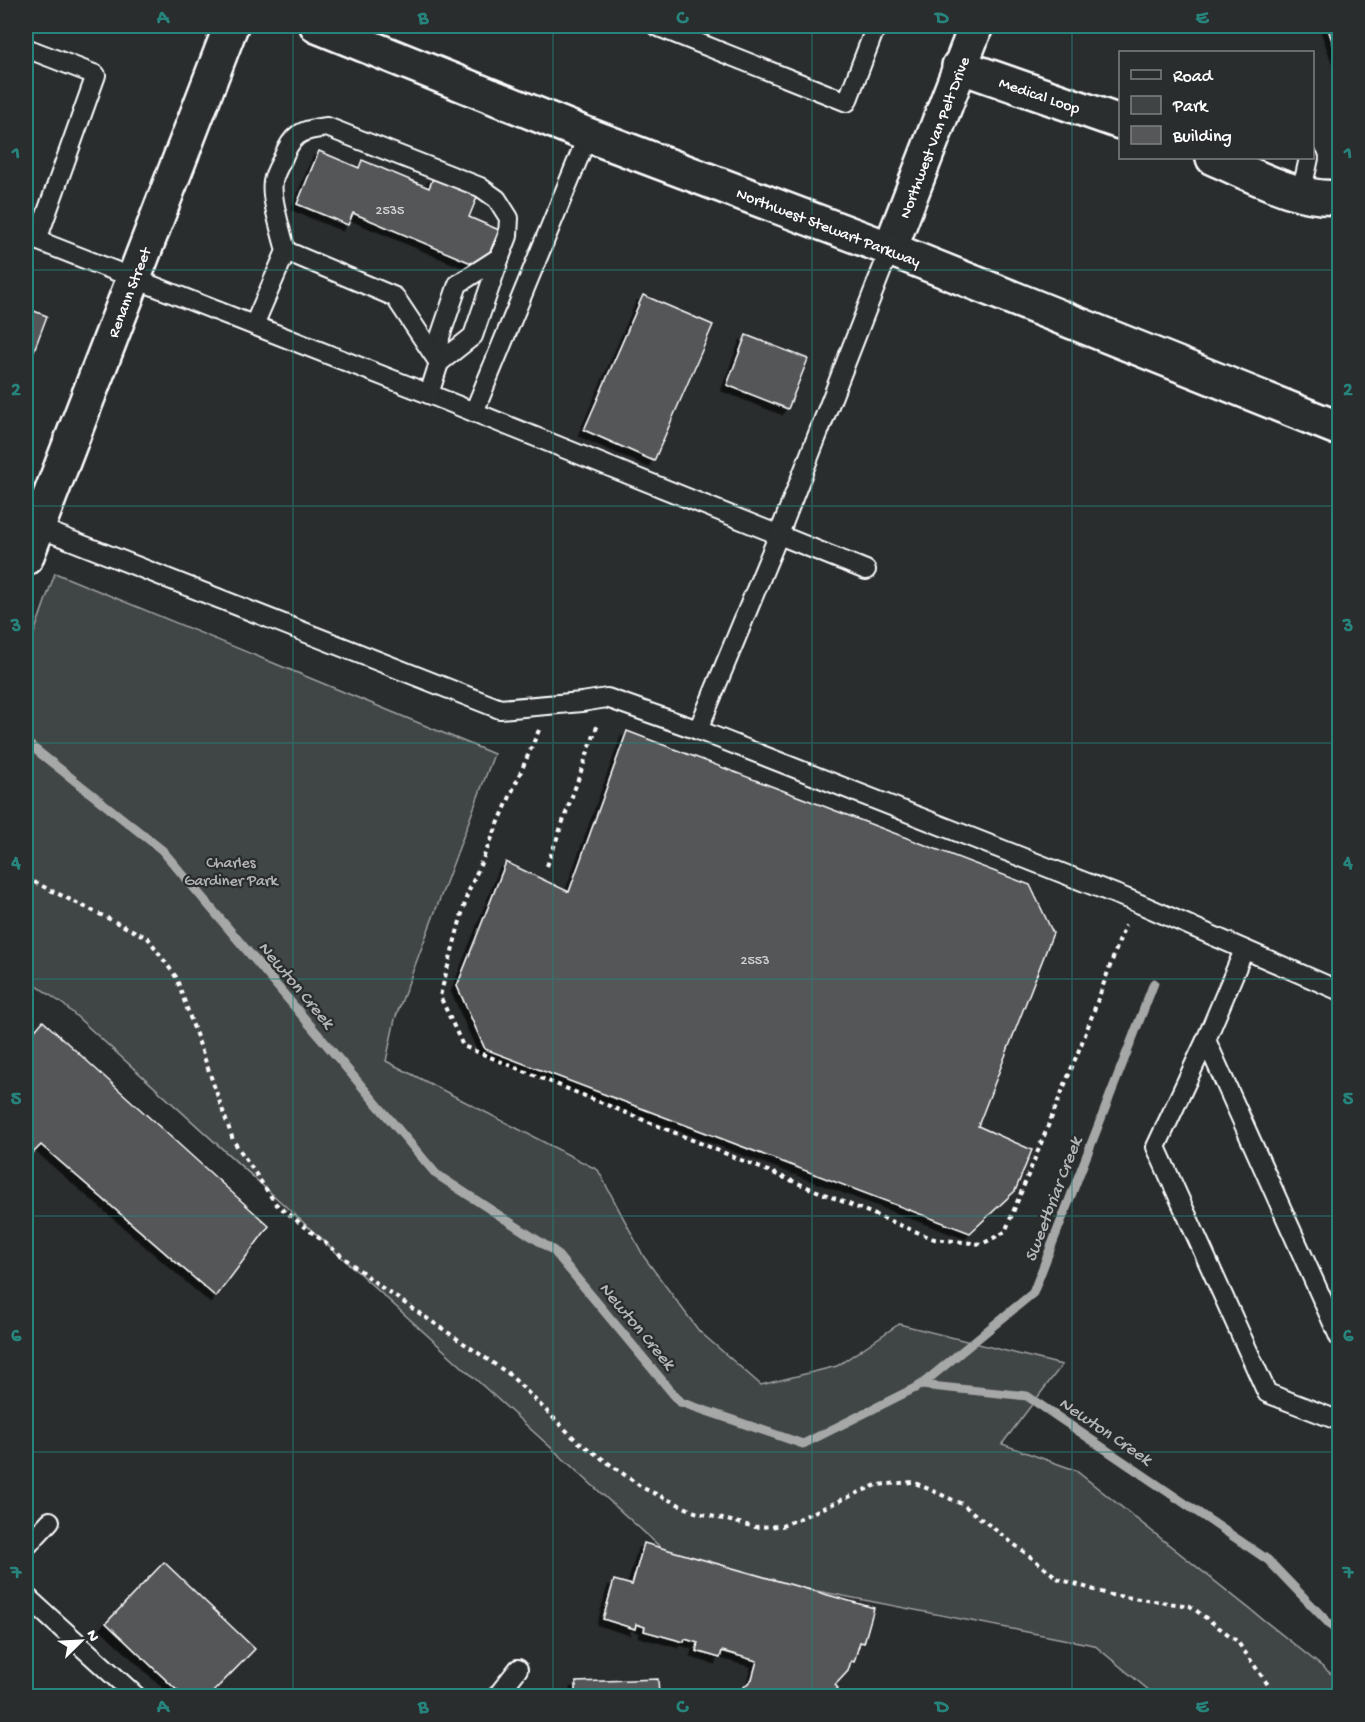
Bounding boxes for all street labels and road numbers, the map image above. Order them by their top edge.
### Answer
street label: Northwest Van Pelt Drive [897,54,976,222]
street label: Medical Loop [996,75,1082,120]
street label: Northwest Stewart Parkway [733,185,923,273]
street label: Renann Street [105,244,158,341]

